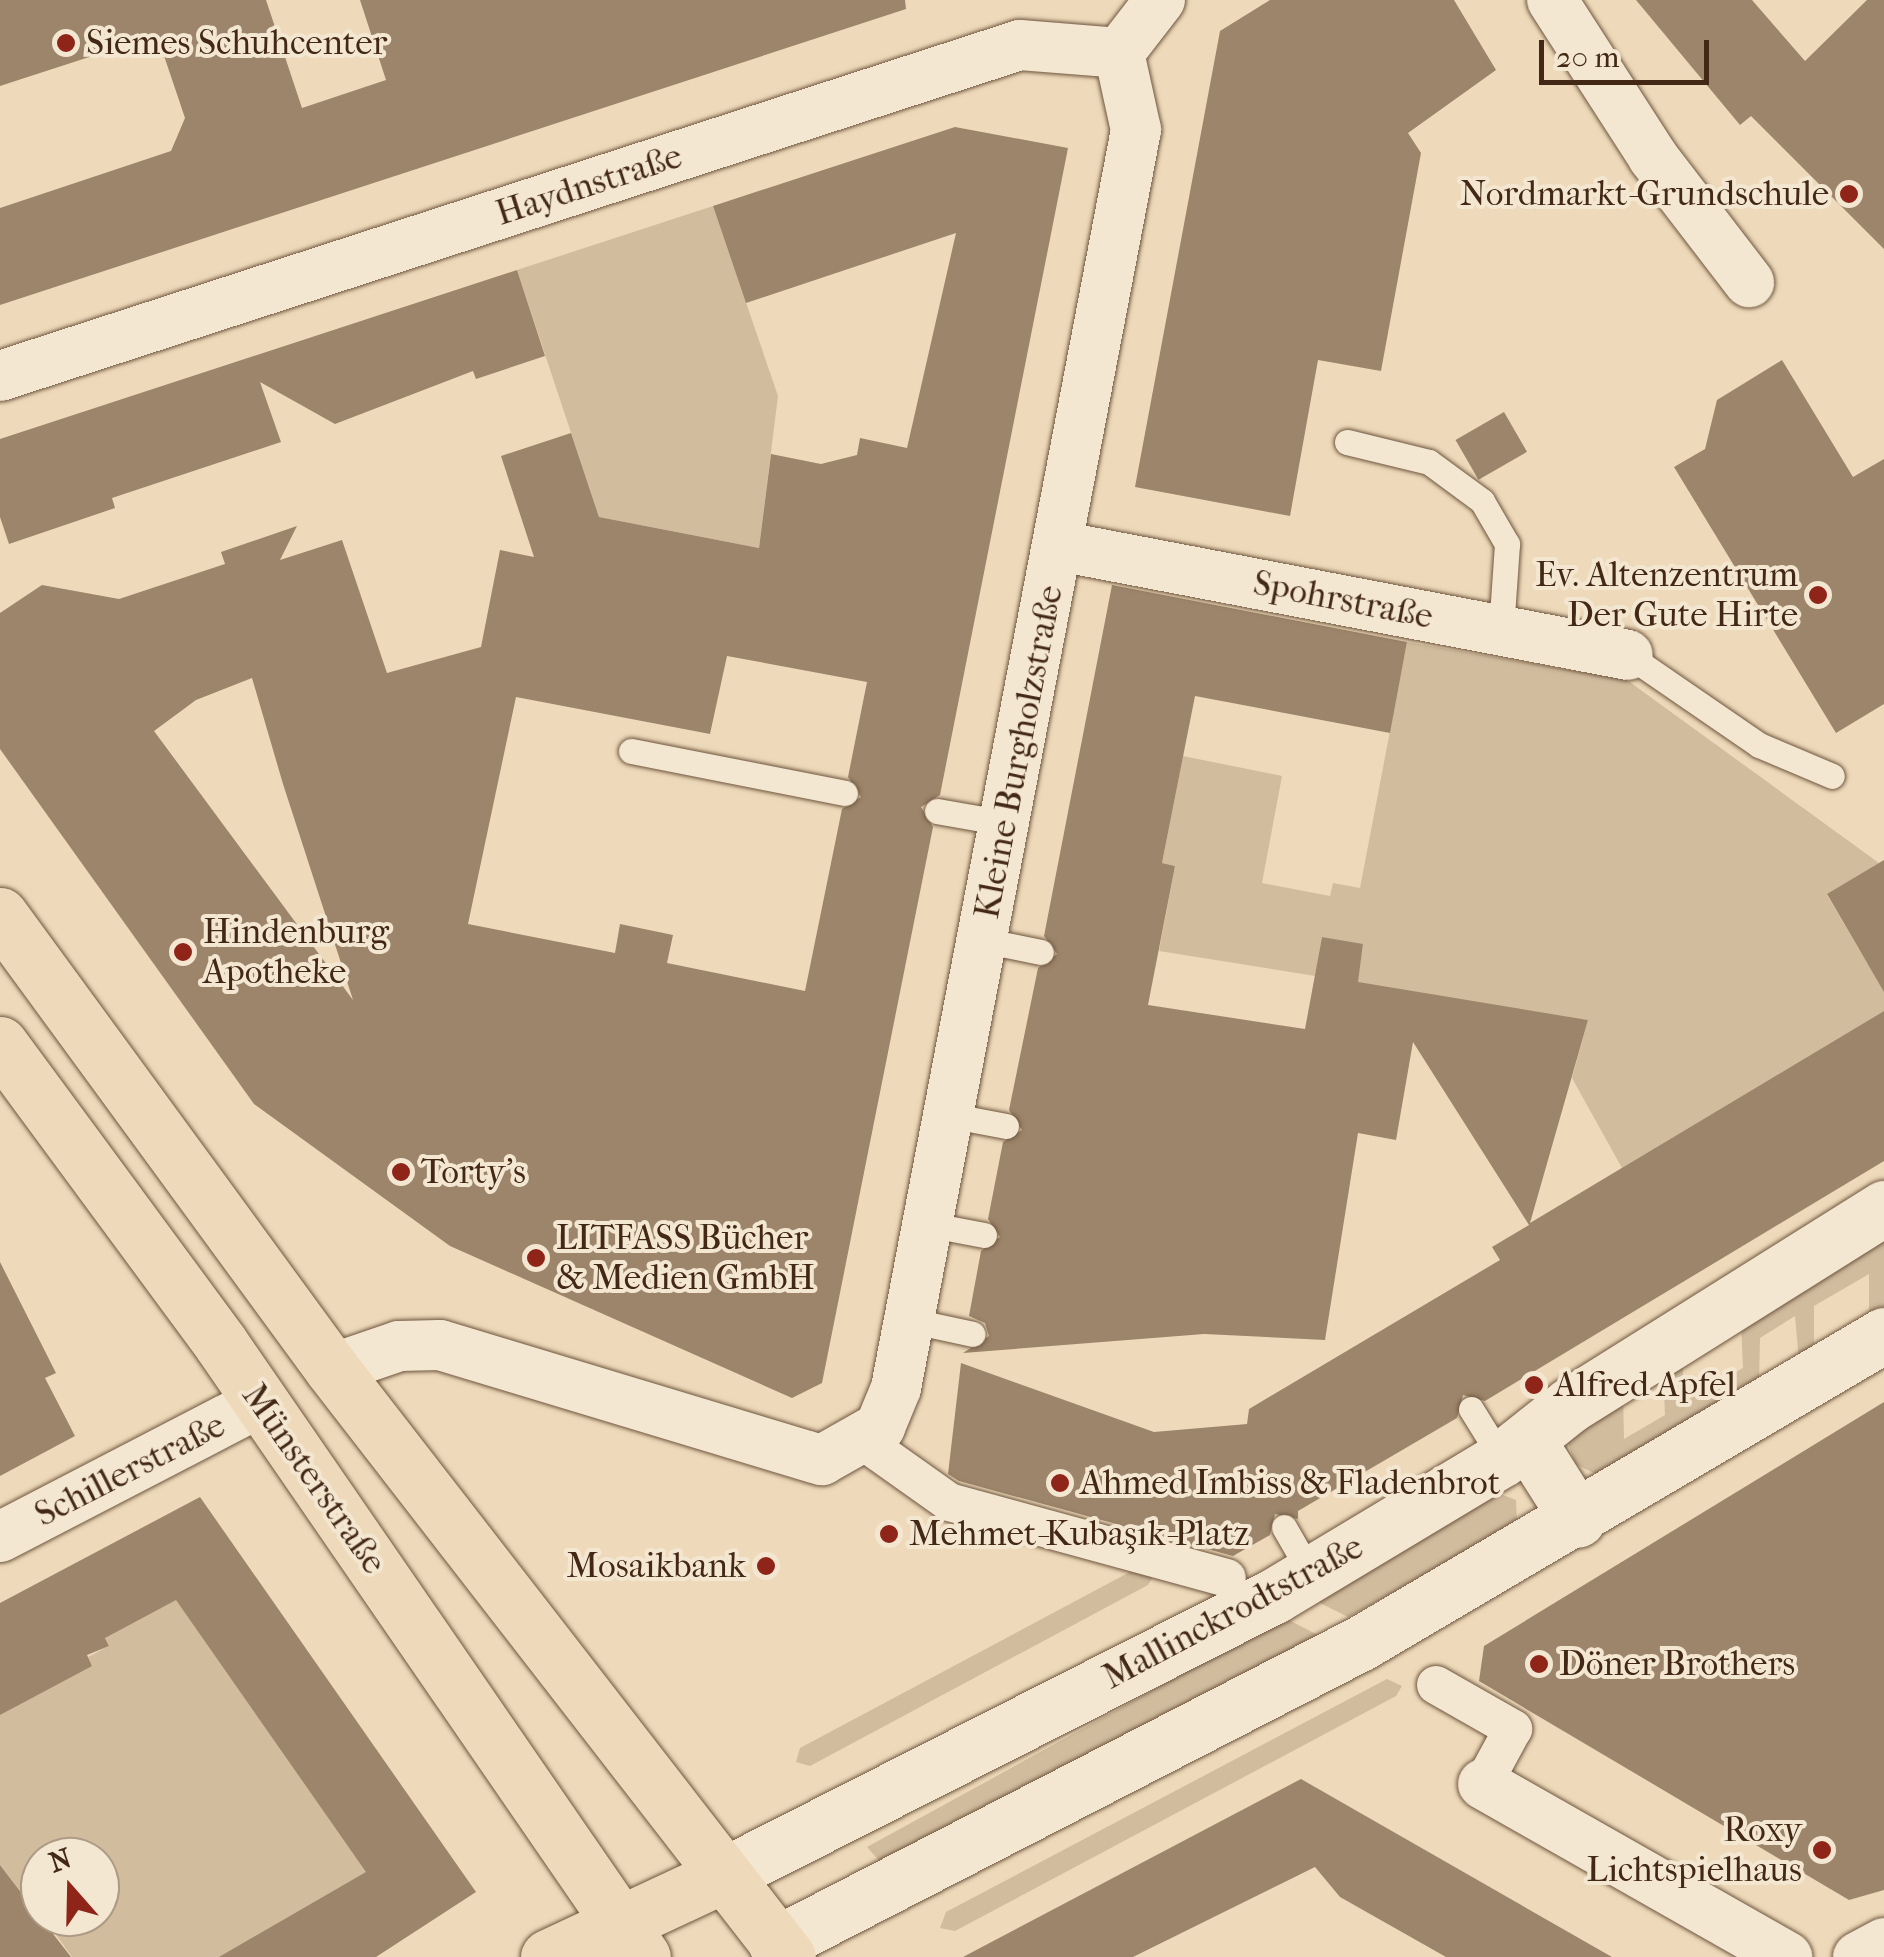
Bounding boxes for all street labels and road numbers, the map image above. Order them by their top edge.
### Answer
street label: Haydnstraße [491,135,687,235]
street label: Spohrstraße [1250,562,1436,638]
street label: Kleine Burgholzstraße [966,582,1072,922]
street label: Münsterstraße [233,1376,395,1582]
street label: Schillerstraße [28,1404,232,1536]
street label: Mallinckrodtstraße [1096,1526,1370,1698]

